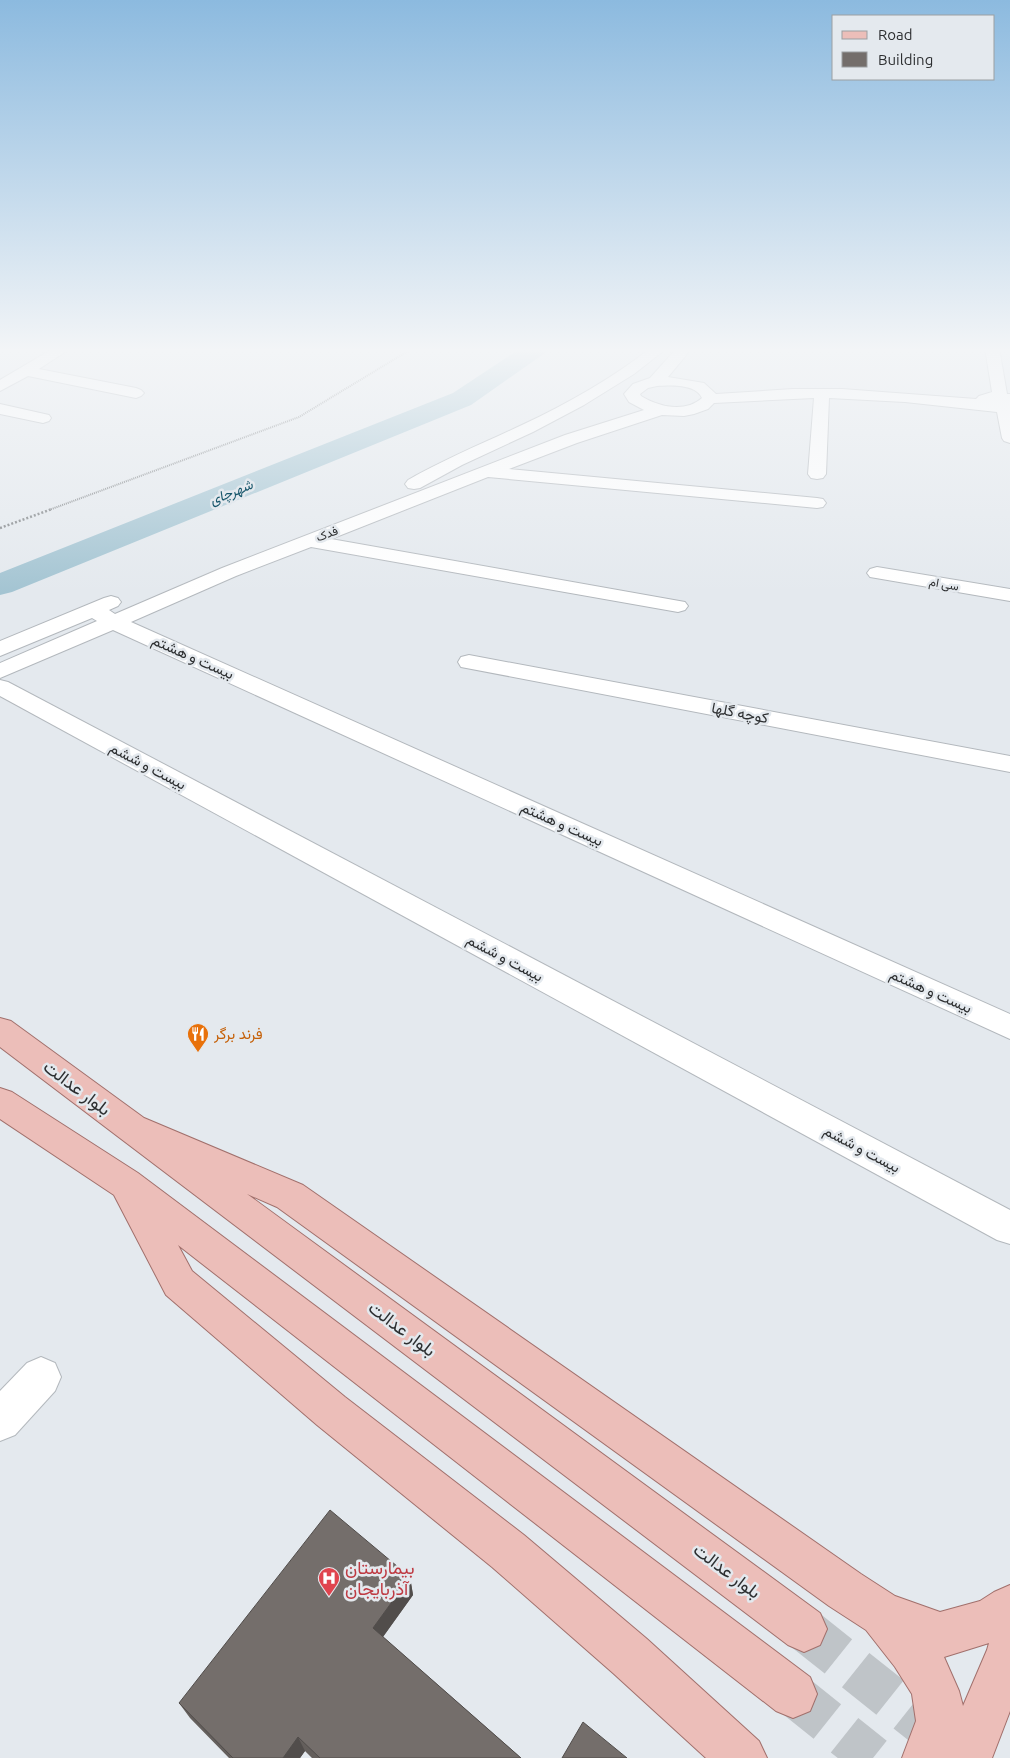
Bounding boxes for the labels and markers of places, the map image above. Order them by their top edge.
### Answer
restaurant icon: فرند برگر [186,1022,210,1053]
place label: فرند برگر [213,1025,263,1043]
place label: بیمارستان آذربایجان [345,1557,415,1600]
hospital icon: بیمارستان آذربایجان [317,1566,341,1597]

